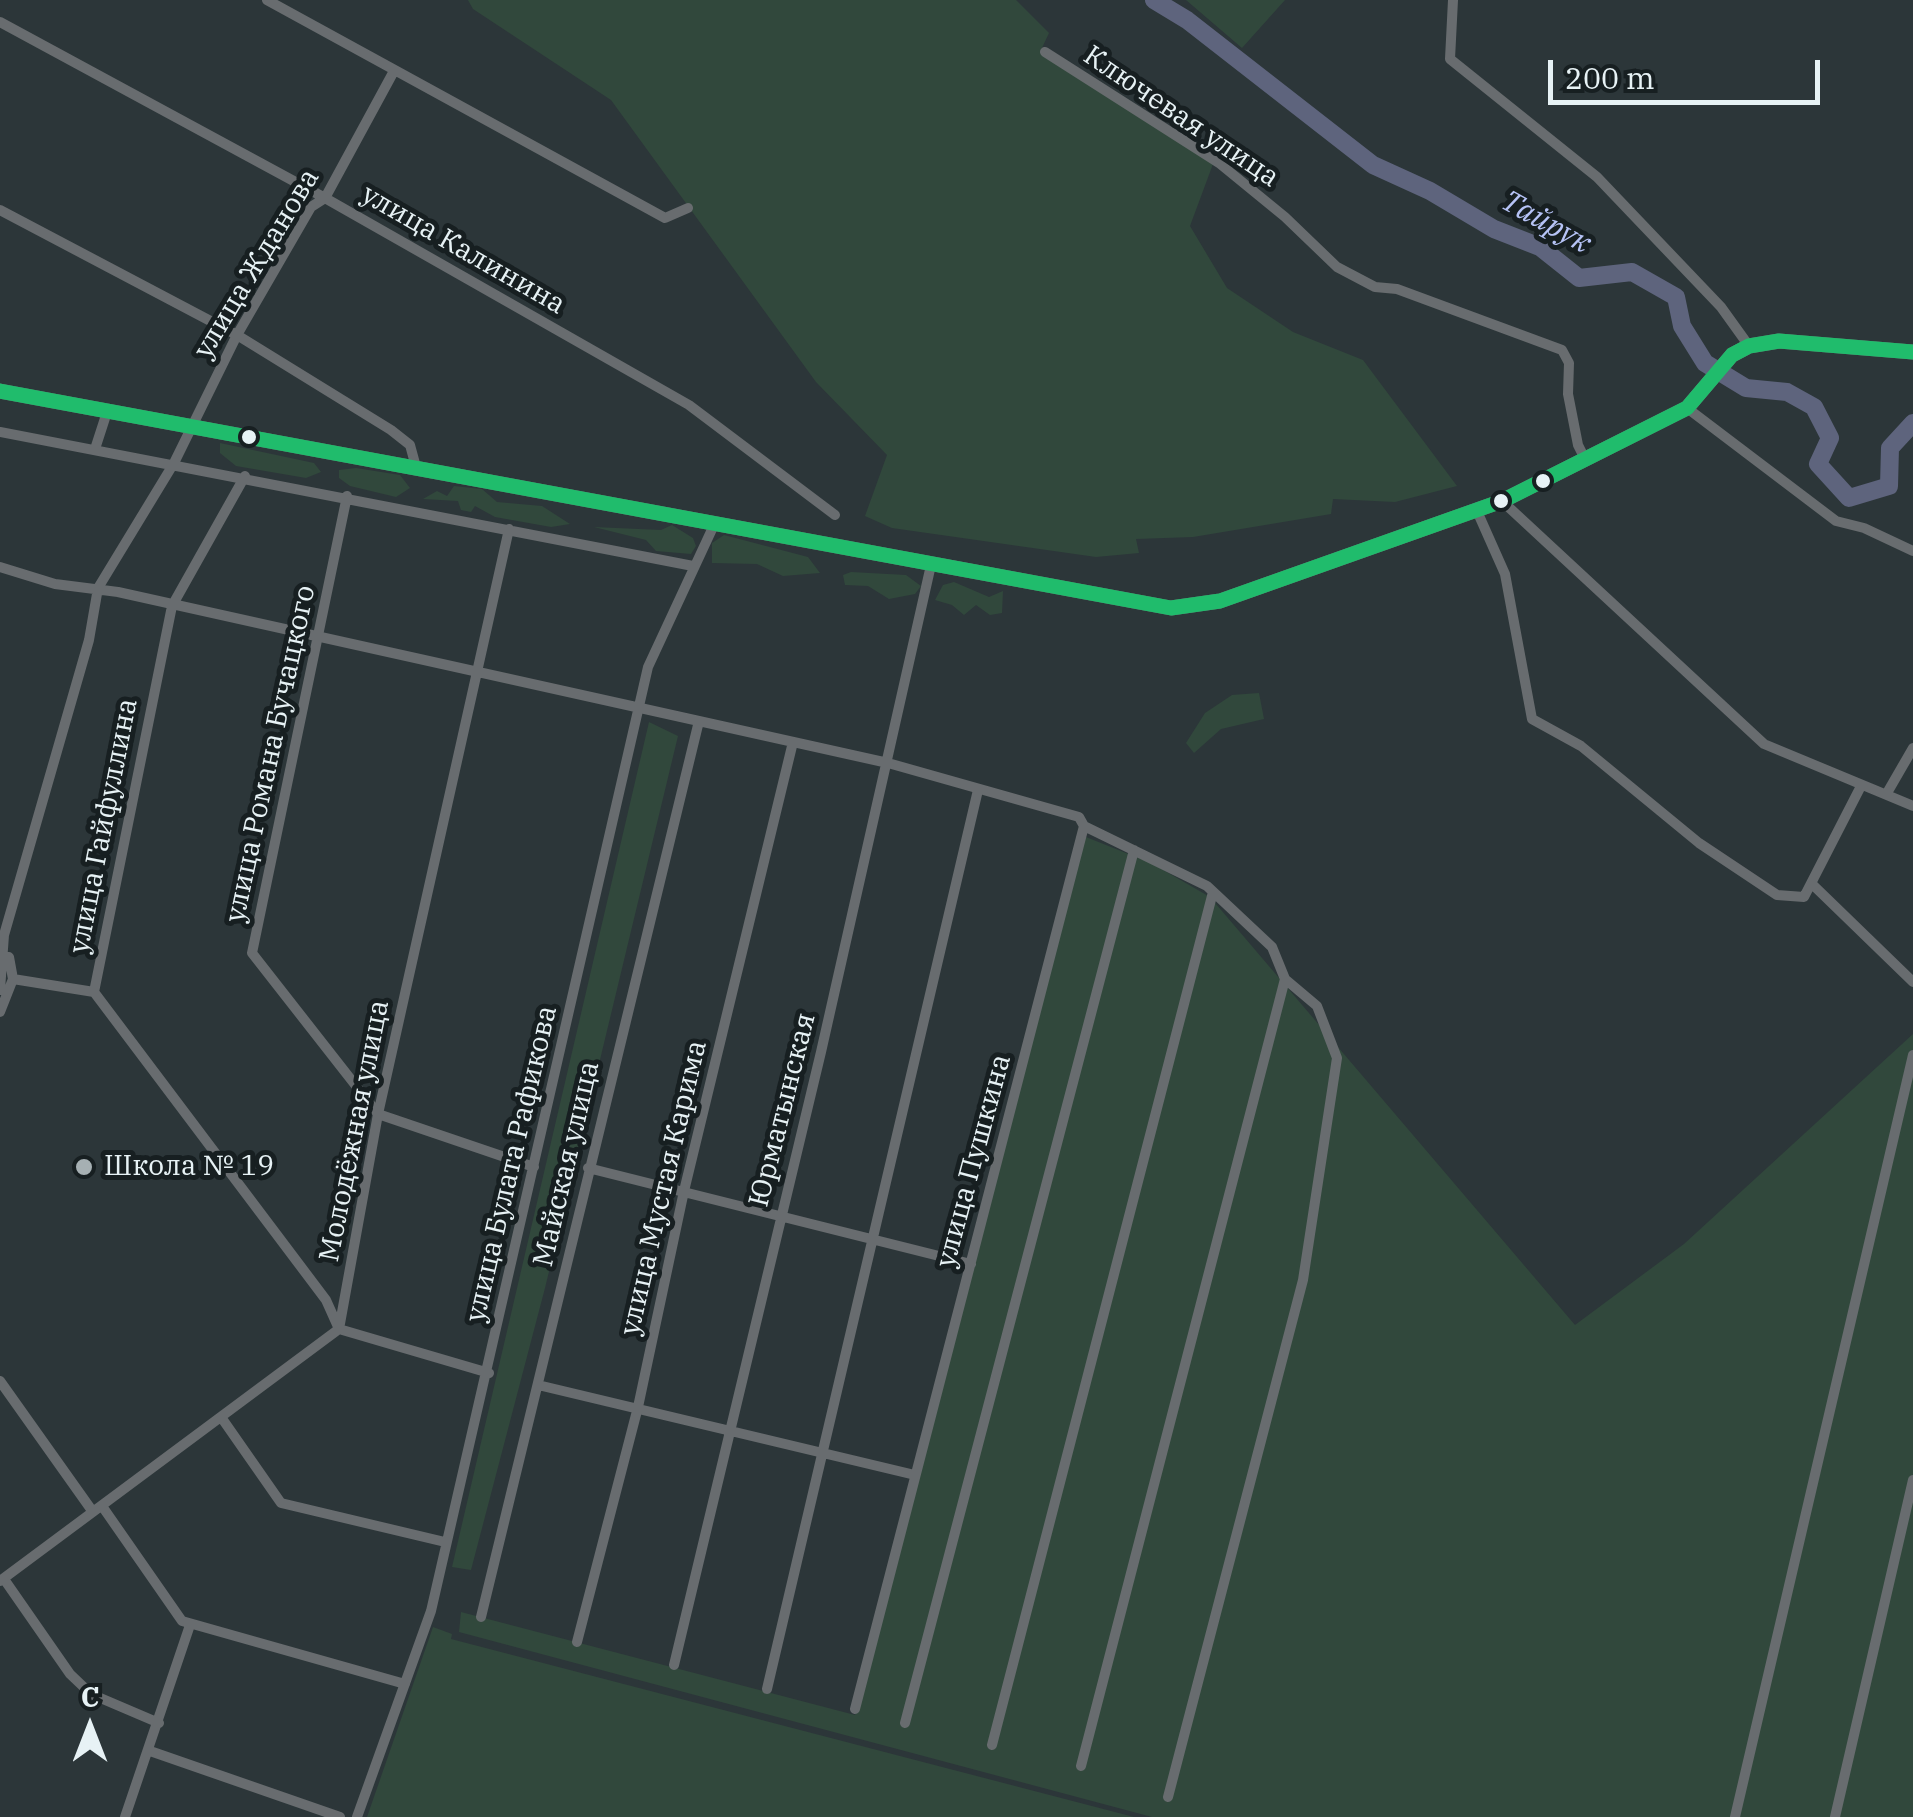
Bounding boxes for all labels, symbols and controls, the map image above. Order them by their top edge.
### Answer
street label: Ключевая улица [1077,39,1285,195]
scale bar [1553,40,1826,102]
text: 200 m [1565,58,1655,97]
street label: улица Жданова [187,163,327,365]
street label: улица Калинина [355,178,571,322]
water label: Тайрук [1495,184,1597,262]
unlabelled marker [239,427,259,447]
unlabelled marker [1533,471,1553,491]
unlabelled marker [1491,491,1511,511]
street label: улица Романа Бучацкого [219,582,323,926]
street label: улица Гайфуллина [63,696,145,956]
street label: Молодёжная улица [313,997,397,1265]
street label: улица Булата Рафикова [459,1002,565,1326]
street label: Юрматынская [743,1010,823,1210]
street label: улица Мустая Карима [614,1037,714,1339]
street label: улица Пушкина [929,1051,1019,1271]
street label: Майская улица [527,1058,607,1270]
place label: Школа № 19 [104,1150,274,1184]
marker: Школа № 19 [73,1156,95,1178]
north arrow [40,1677,140,1777]
text: С [81,1678,99,1715]

